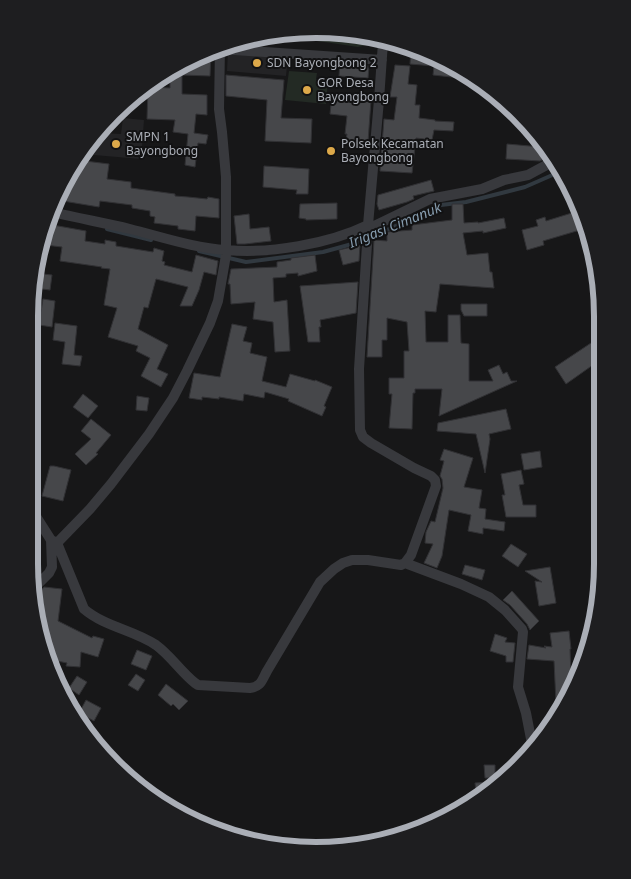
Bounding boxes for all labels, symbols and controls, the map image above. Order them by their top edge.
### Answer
place label: SDN Bayongbong 2 [267,54,377,71]
marker: SDN Bayongbong 2 [251,57,263,69]
place label: GOR Desa Bayongbong [317,74,389,105]
marker: GOR Desa Bayongbong [301,84,313,96]
place label: SMPN 1 Bayongbong [126,128,198,159]
place label: Polsek Kecamatan Bayongbong [341,135,444,166]
marker: SMPN 1 Bayongbong [110,138,122,150]
marker: Polsek Kecamatan Bayongbong [325,145,337,157]
water label: Irigasi Cimanuk [345,197,445,252]

